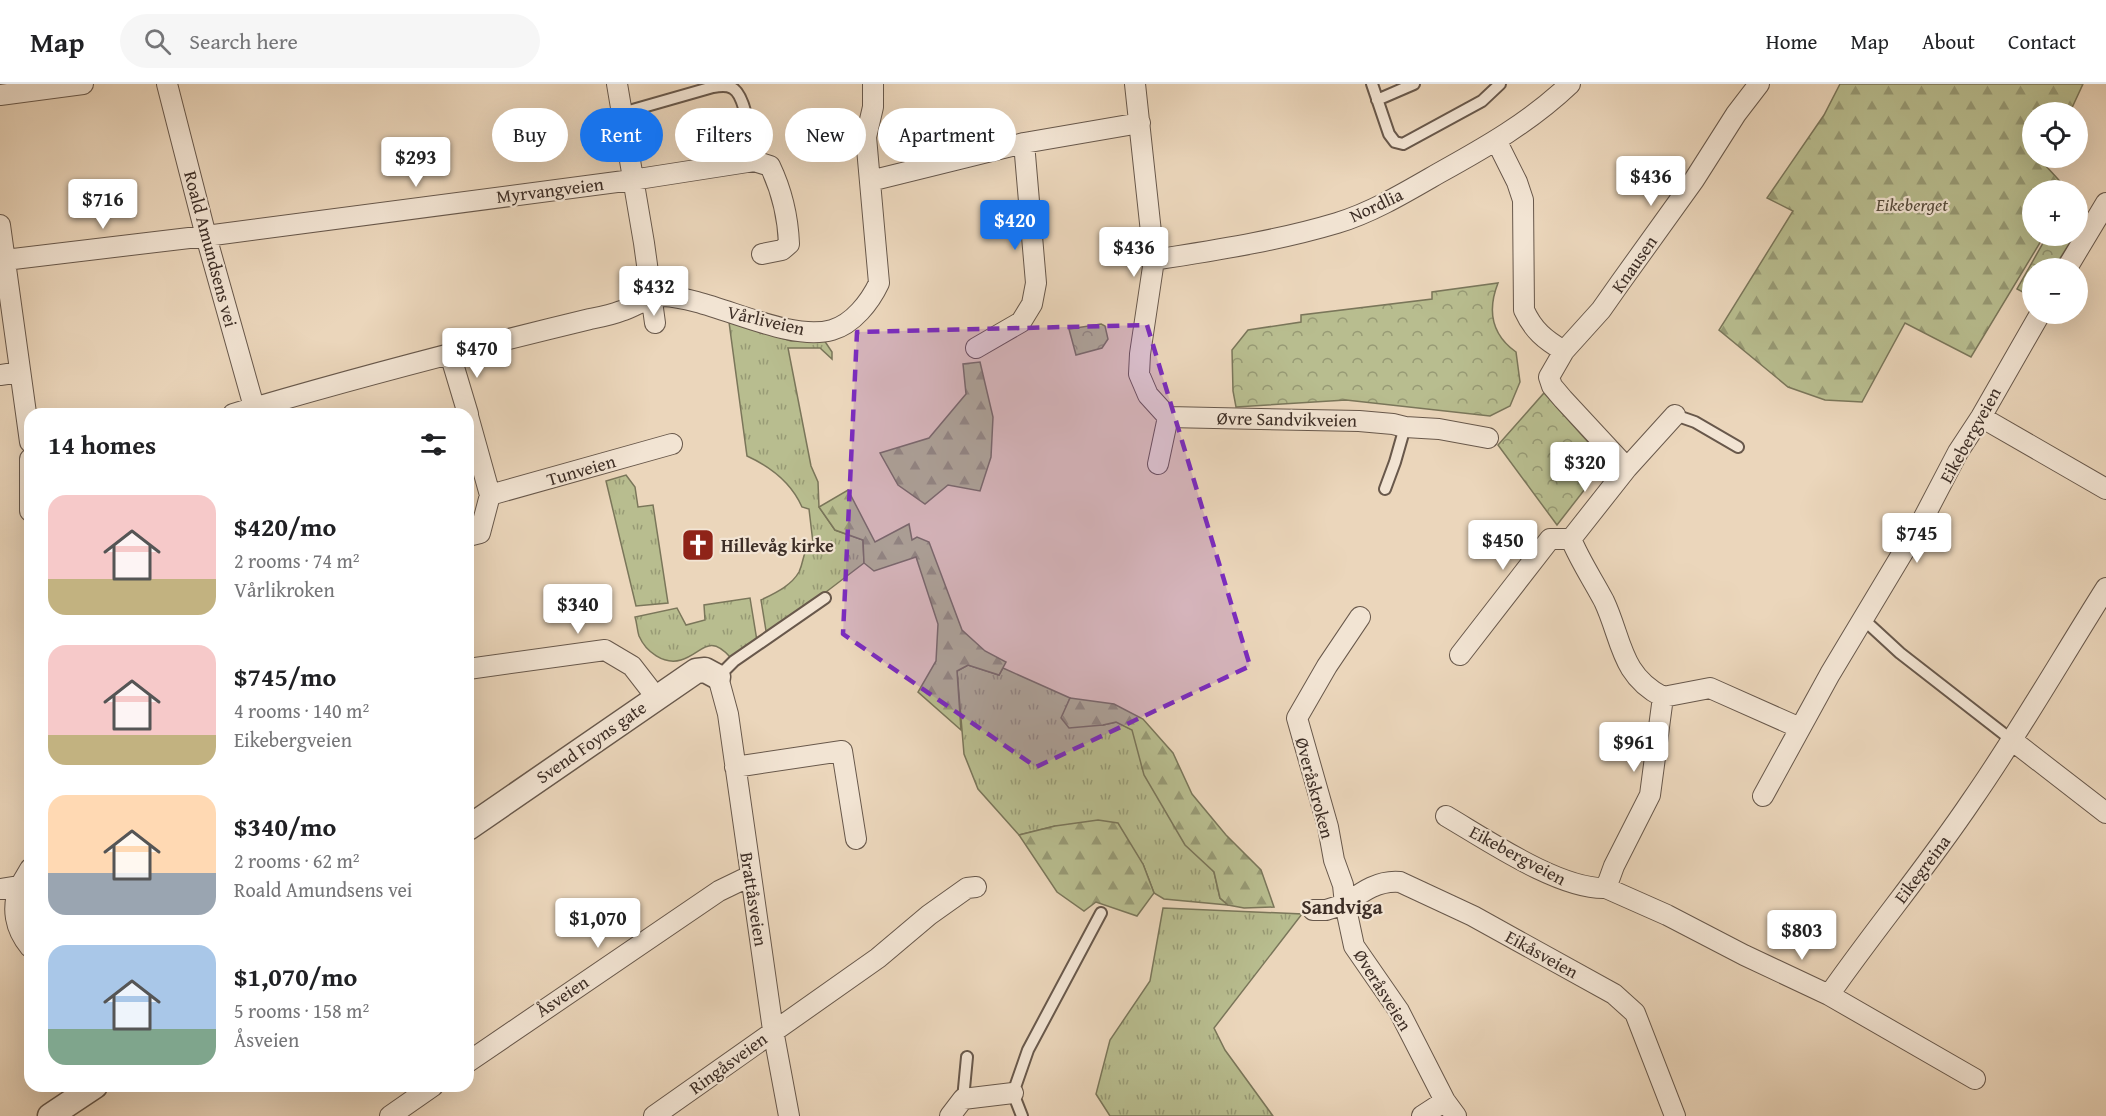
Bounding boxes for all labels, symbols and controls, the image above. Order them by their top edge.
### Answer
search box [120,14,540,68]
text: Map [30,21,84,62]
icon: search [141,25,174,58]
text: Search here [189,25,298,57]
text: Home [1766,26,1817,57]
text: Map [1850,26,1889,57]
text: About [1922,26,1975,57]
text: Contact [2008,26,2076,57]
map controls [2022,102,2088,324]
button: locate [2022,102,2088,168]
chip: Buy [492,108,568,162]
chip: Rent [580,108,663,162]
chip: Filters [675,108,773,162]
chip: New [785,108,866,162]
chip: Apartment [878,108,1016,162]
pin: $293 [380,137,452,188]
text: $293 [395,142,437,171]
pin: $436 [1615,156,1687,207]
text: $436 [1630,161,1672,190]
street label: Roald Amundsens vei [177,168,245,330]
street label: Myrvangveien [495,170,605,210]
pin: $716 [67,179,139,230]
button: + [2022,180,2088,246]
street label: Nordlia [1345,181,1408,229]
text: $716 [82,184,124,213]
park label: Eikeberget [1875,191,1948,218]
pin: $420 [979,200,1051,251]
text: $420 [994,205,1036,234]
pin: $436 [1098,227,1170,278]
street label: Knausen [1604,230,1664,298]
text: $436 [1113,232,1155,261]
button: − [2022,258,2088,324]
pin: $432 [618,266,690,317]
text: $432 [633,271,675,300]
street label: Vårliveien [725,298,807,342]
pin: $470 [441,328,513,379]
text: $470 [456,333,498,362]
street label: Eikebergveien [1932,382,2008,488]
street label: Øvre Sandvikveien [1217,404,1357,434]
text: 14 homes [48,425,156,464]
icon: filters [417,428,450,461]
pin: $320 [1549,442,1621,493]
street label: Tunveien [543,447,619,493]
text: $320 [1564,447,1606,476]
text: $420/mo [234,507,336,546]
pin: $745 [1881,513,1953,564]
text: $745 [1896,518,1938,547]
icon: home [96,519,168,591]
pin: $450 [1467,520,1539,571]
text: $450 [1482,525,1524,554]
church icon: Hillevåg kirke [680,527,716,563]
place label: Hillevåg kirke [721,532,834,559]
text: 2 rooms · 74 m² [234,546,360,575]
text: Vårlikroken [234,575,335,604]
pin: $340 [542,584,614,635]
text: $340 [557,589,599,618]
text: $745/mo [234,657,336,696]
icon: home [96,669,168,741]
street label: Svend Foyns gate [530,694,652,790]
text: 4 rooms · 140 m² [234,696,369,725]
pin: $961 [1598,722,1670,773]
text: Eikebergveien [234,725,352,754]
text: $961 [1613,727,1655,756]
street label: Øveråskroken [1289,734,1341,842]
text: $340/mo [234,807,336,846]
street label: Eikebergveien [1465,818,1571,892]
icon: home [96,819,168,891]
street label: Eikegreina [1887,829,1957,909]
text: 2 rooms · 62 m² [234,846,360,875]
street label: Brattåsveien [733,850,775,948]
text: Roald Amundsens vei [234,875,412,904]
district label: Sandviga [1301,892,1383,921]
pin: $1,070 [549,898,647,949]
text: $1,070 [569,903,627,932]
pin: $803 [1766,910,1838,961]
text: $803 [1781,915,1823,944]
street label: Eikåsveien [1501,923,1583,985]
street label: Øveråsveien [1347,944,1419,1036]
text: $1,070/mo [234,957,357,996]
street label: Åsveien [530,968,594,1024]
icon: home [96,969,168,1041]
text: 5 rooms · 158 m² [234,996,369,1025]
text: Åsveien [234,1025,299,1054]
street label: Ringåsveien [683,1025,773,1101]

